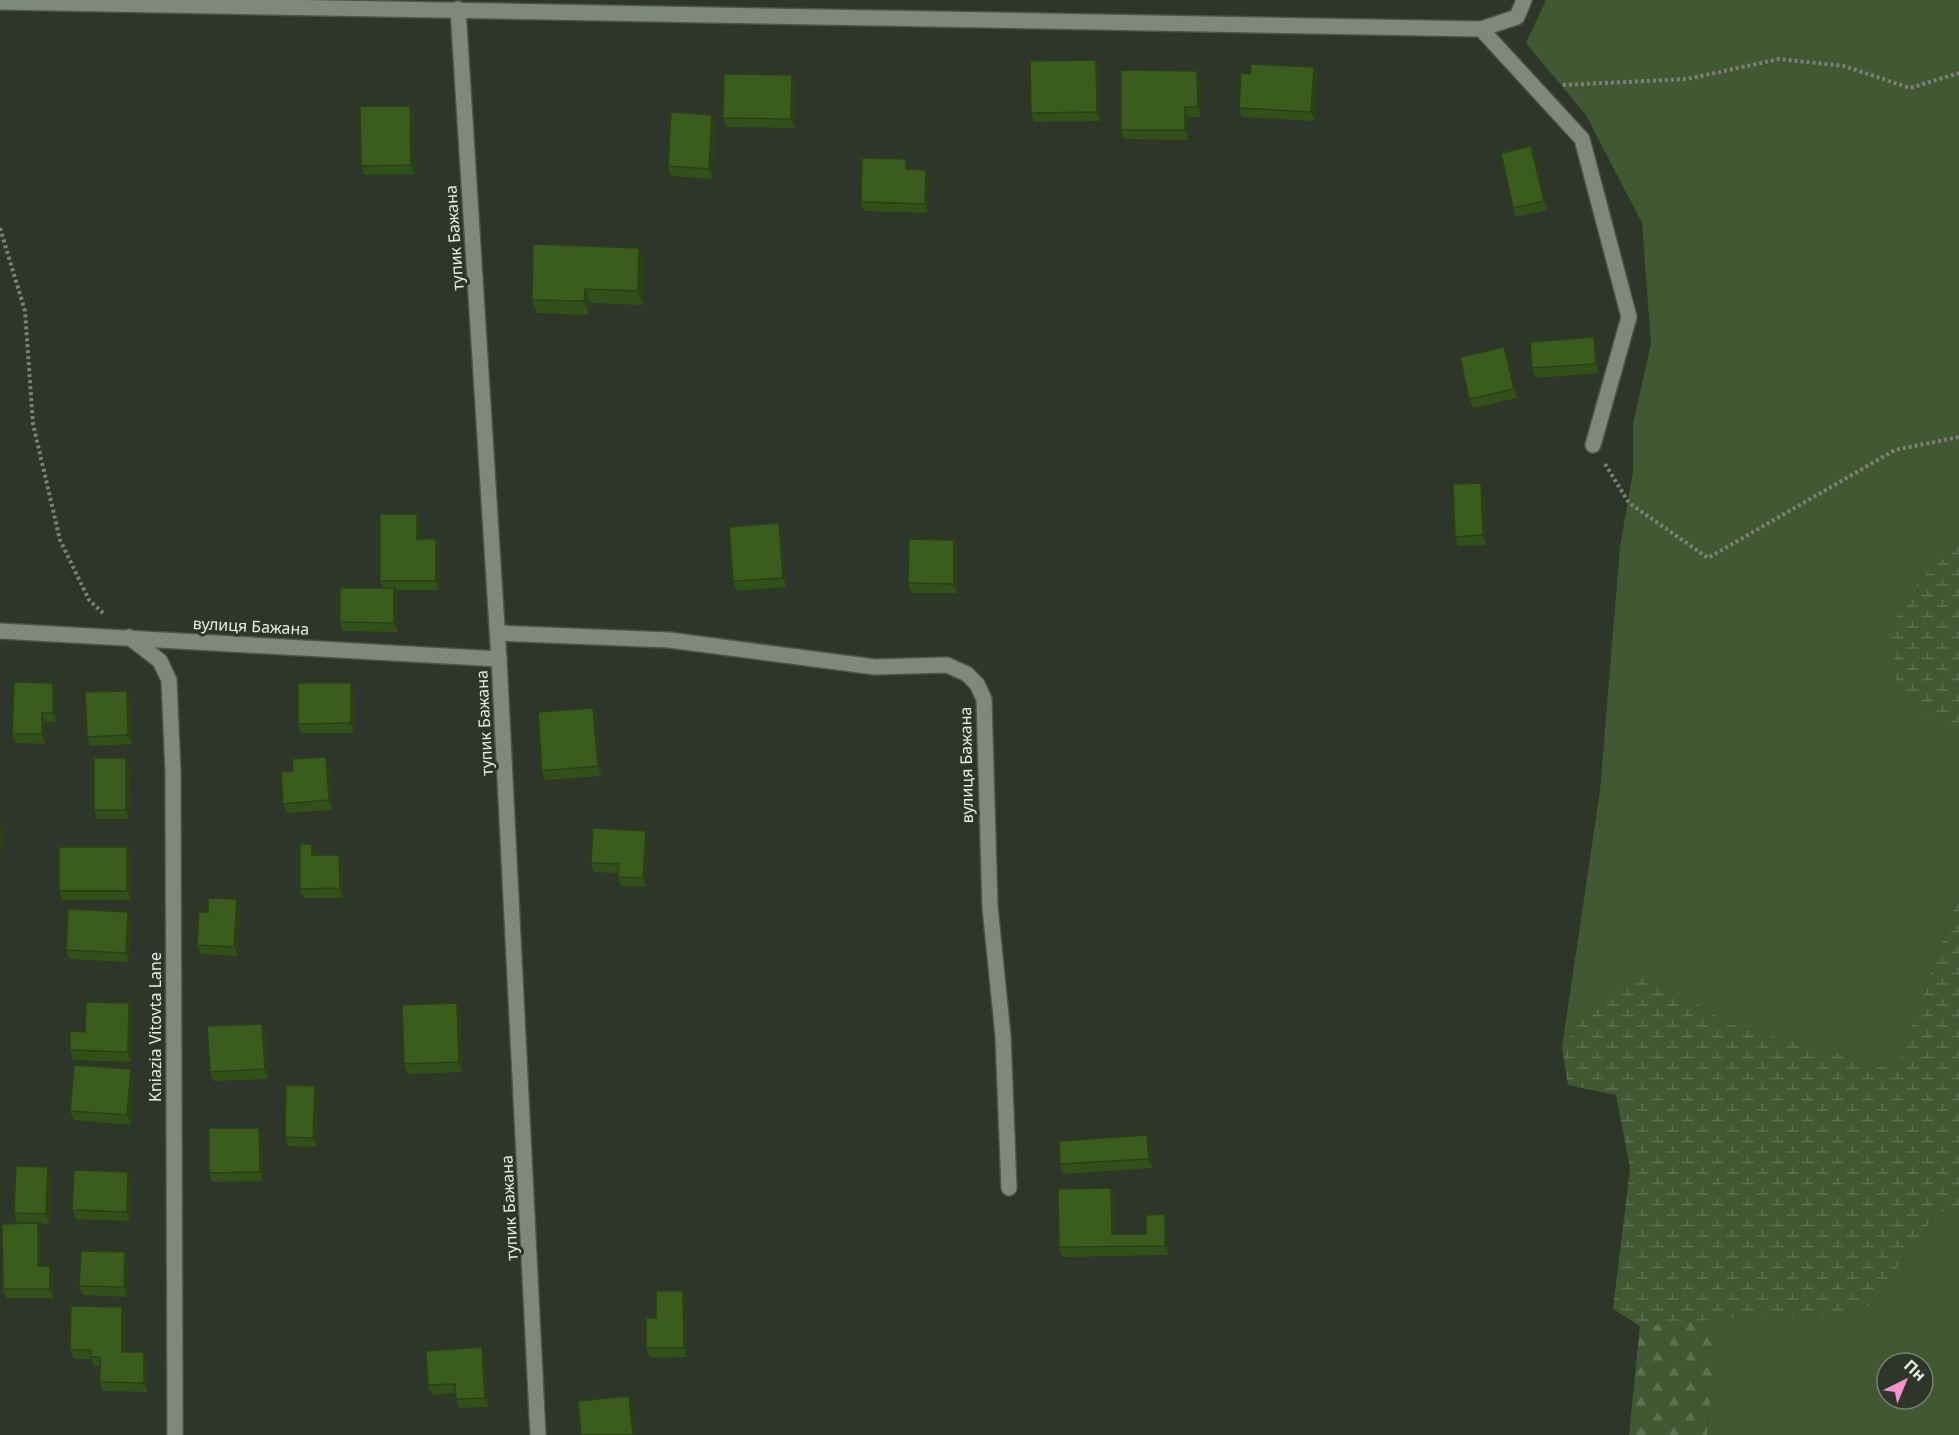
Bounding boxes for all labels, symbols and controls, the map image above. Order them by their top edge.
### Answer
street label: тупик Бажана [439,185,469,291]
street label: вулиця Бажана [192,612,310,640]
street label: тупик Бажана [470,670,498,776]
street label: вулиця Бажана [954,707,978,823]
street label: Kniazia Vitovta Lane [144,952,166,1102]
street label: тупик Бажана [495,1155,523,1261]
north arrow [1875,1351,1935,1411]
text: Пн [1899,1354,1931,1386]

